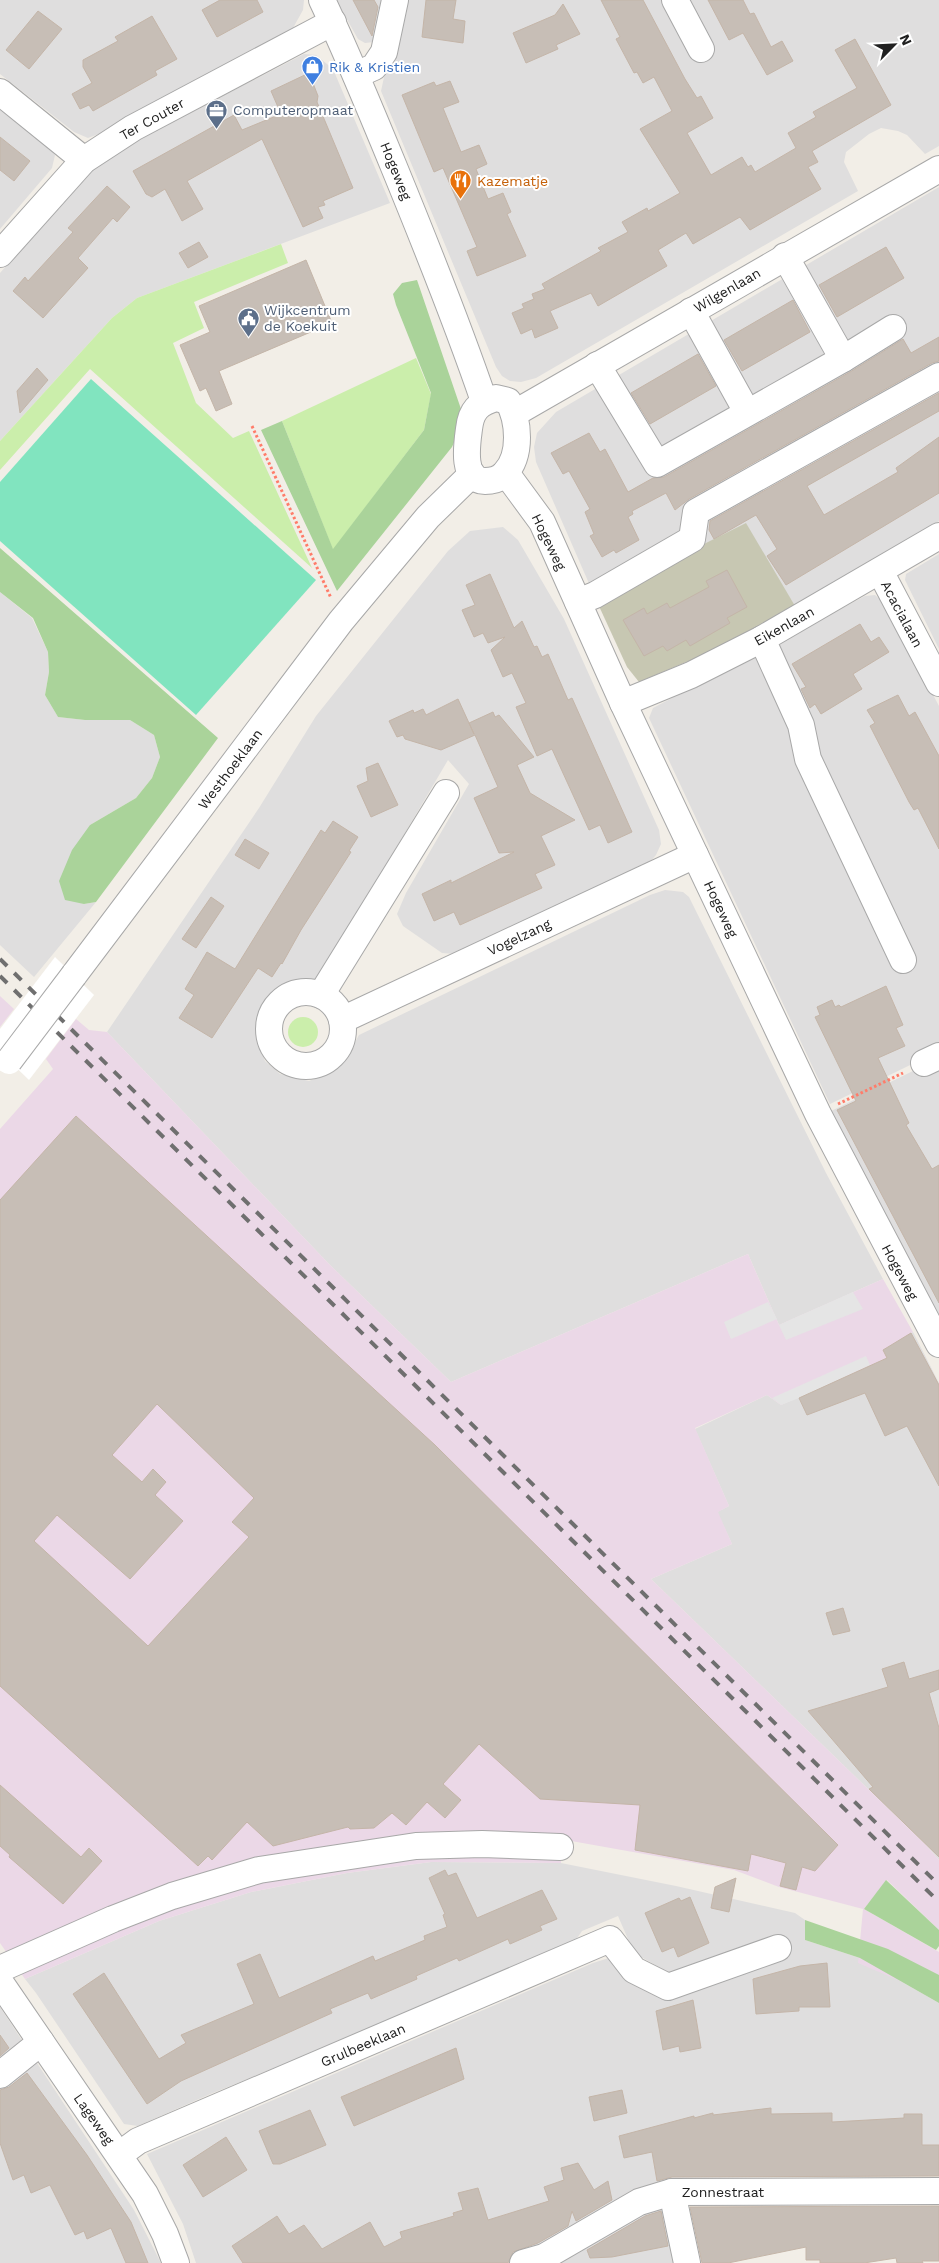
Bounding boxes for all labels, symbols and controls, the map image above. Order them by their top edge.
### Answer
north arrow [869,20,919,70]
text: N [896,32,915,48]
shop icon: Rik & Kristien [301,55,325,86]
place label: Rik & Kristien [329,59,420,75]
street label: Ter Couter [117,95,187,143]
office icon: Computeropmaat [205,98,229,129]
place label: Computeropmaat [233,102,353,118]
street label: Hogeweg [377,140,415,203]
restaurant icon: Kazematje [449,169,473,200]
place label: Kazematje [477,173,548,189]
street label: Wilgenlaan [691,264,763,316]
place label: Wijkcentrum de Koekuit [264,302,351,334]
public building icon: Wijkcentrum de Koekuit [236,306,260,337]
street label: Hogeweg [528,511,570,573]
street label: Acacialaan [878,578,926,650]
street label: Eikenlaan [751,603,817,649]
street label: Westhoeklaan [195,726,265,812]
street label: Hogeweg [701,878,741,940]
street label: Vogelzang [485,915,554,959]
street label: Hogeweg [879,1241,922,1303]
street label: Grulbeeklaan [318,2020,408,2070]
street label: Lageweg [71,2090,118,2148]
street label: Zonnestraat [682,2184,764,2200]

